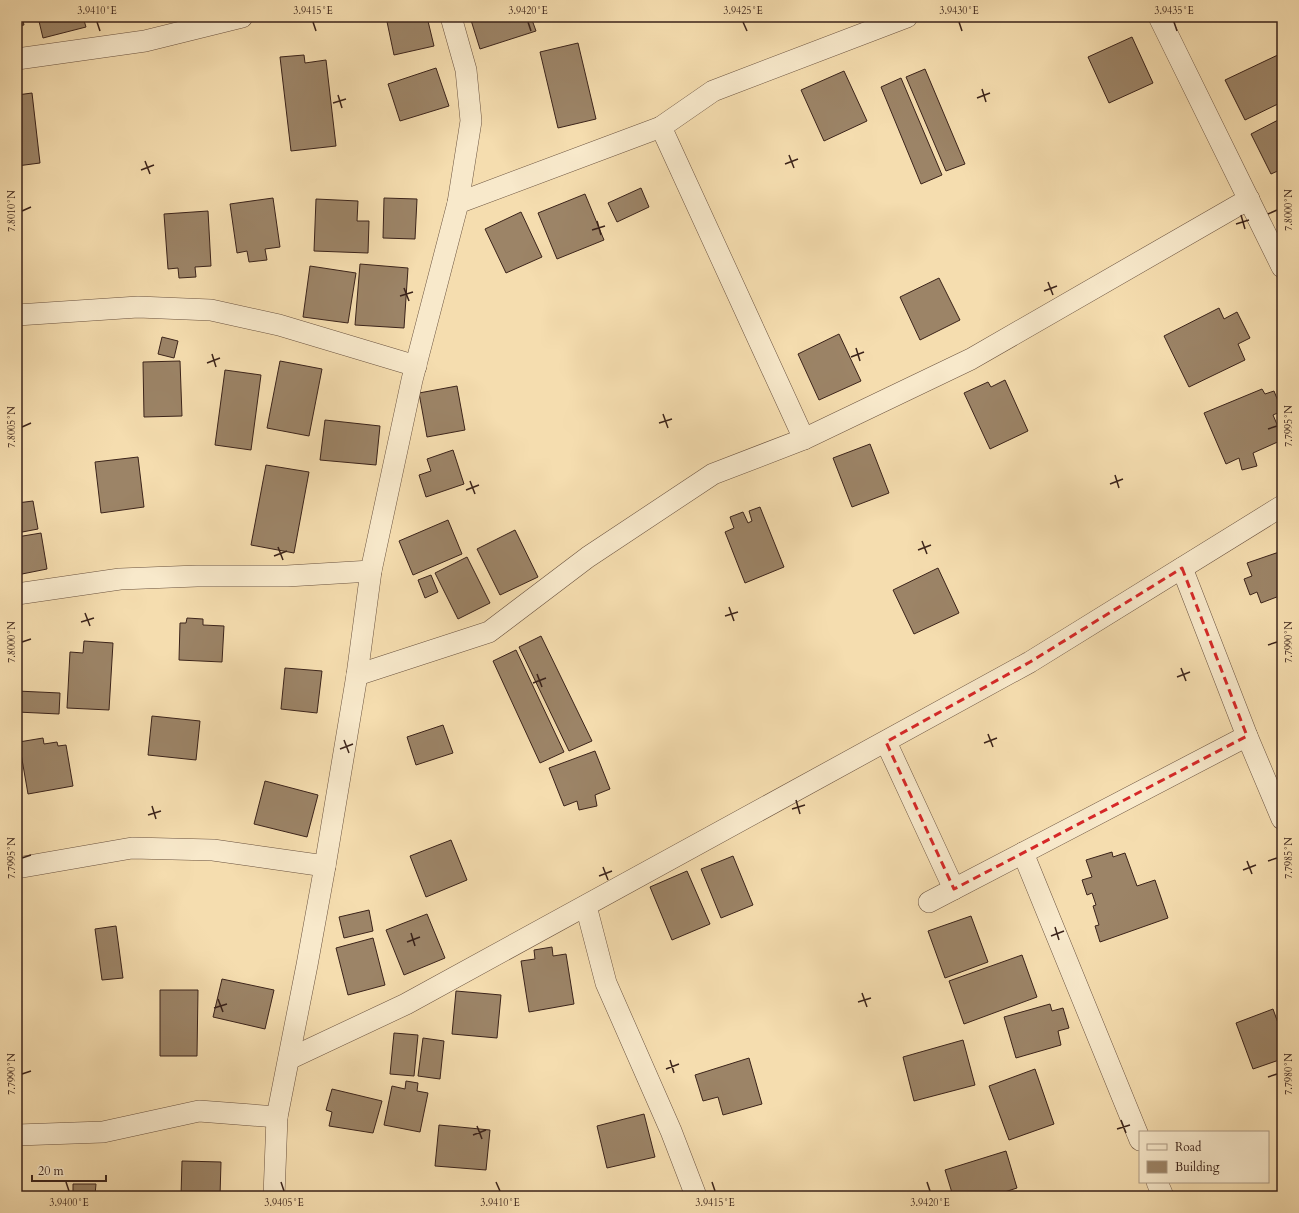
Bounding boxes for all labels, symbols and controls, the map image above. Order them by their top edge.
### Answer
text: 3.9410°E [77,4,117,18]
text: 3.9415°E [293,4,333,18]
text: 3.9420°E [508,4,548,18]
text: 3.9425°E [723,4,763,18]
text: 3.9430°E [939,4,979,18]
text: 3.9435°E [1154,4,1194,18]
text: 7.8000°N [1282,189,1296,231]
text: 7.8010°N [5,190,19,232]
text: 7.7995°N [1282,405,1296,447]
text: 7.8005°N [5,406,19,448]
text: 7.8000°N [5,621,19,663]
text: 7.7990°N [1282,621,1296,663]
text: 7.7995°N [5,837,19,879]
text: 7.7985°N [1282,837,1296,879]
text: 7.7990°N [5,1053,19,1095]
text: 7.7980°N [1282,1053,1296,1095]
legend [1139,1131,1269,1183]
text: Road [1175,1139,1202,1155]
scale bar [32,1157,106,1183]
text: Building [1175,1159,1220,1175]
text: 20 m [38,1163,65,1179]
text: 3.9400°E [49,1196,89,1210]
text: 3.9405°E [264,1196,304,1210]
text: 3.9410°E [480,1196,520,1210]
text: 3.9415°E [695,1196,735,1210]
text: 3.9420°E [910,1196,950,1210]

